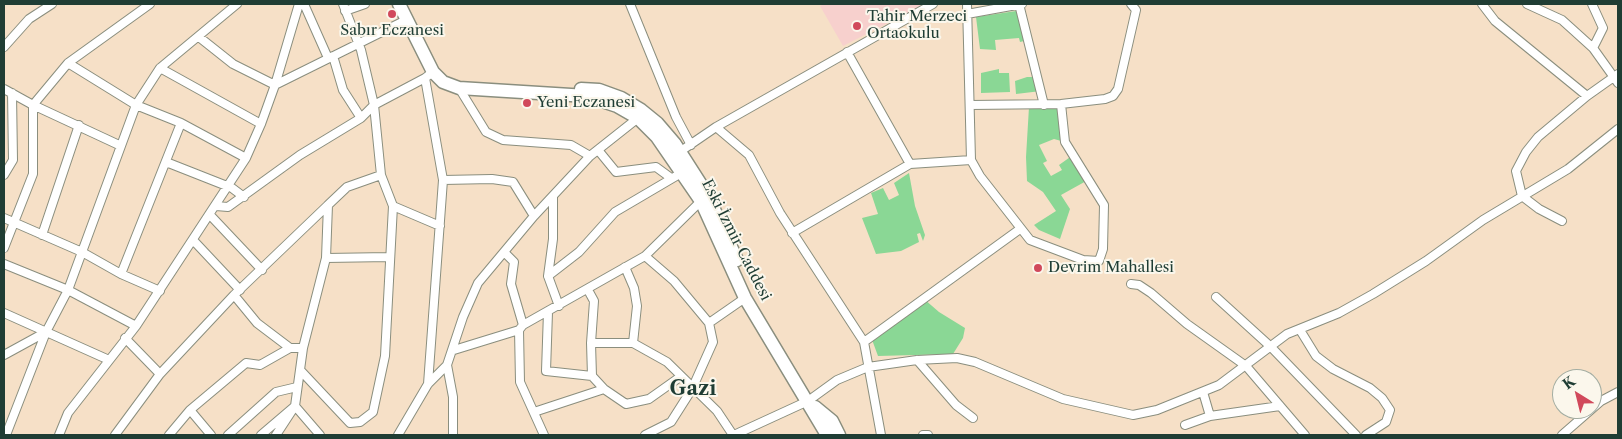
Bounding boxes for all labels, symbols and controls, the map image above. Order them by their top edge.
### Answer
marker: Sabır Eczanesi [386,8,398,20]
place label: Tahir Merzeci Ortaokulu [867,8,967,43]
marker: Tahir Merzeci Ortaokulu [851,20,863,32]
place label: Sabır Eczanesi [340,22,444,40]
place label: Yeni Eczanesi [537,94,635,112]
marker: Yeni Eczanesi [521,97,533,109]
street label: Eski İzmir Caddesi [698,176,774,304]
place label: Devrim Mahallesi [1048,259,1174,277]
marker: Devrim Mahallesi [1032,262,1044,274]
north arrow [1552,369,1602,419]
text: K [1559,372,1579,393]
district label: Gazi [670,377,716,401]

